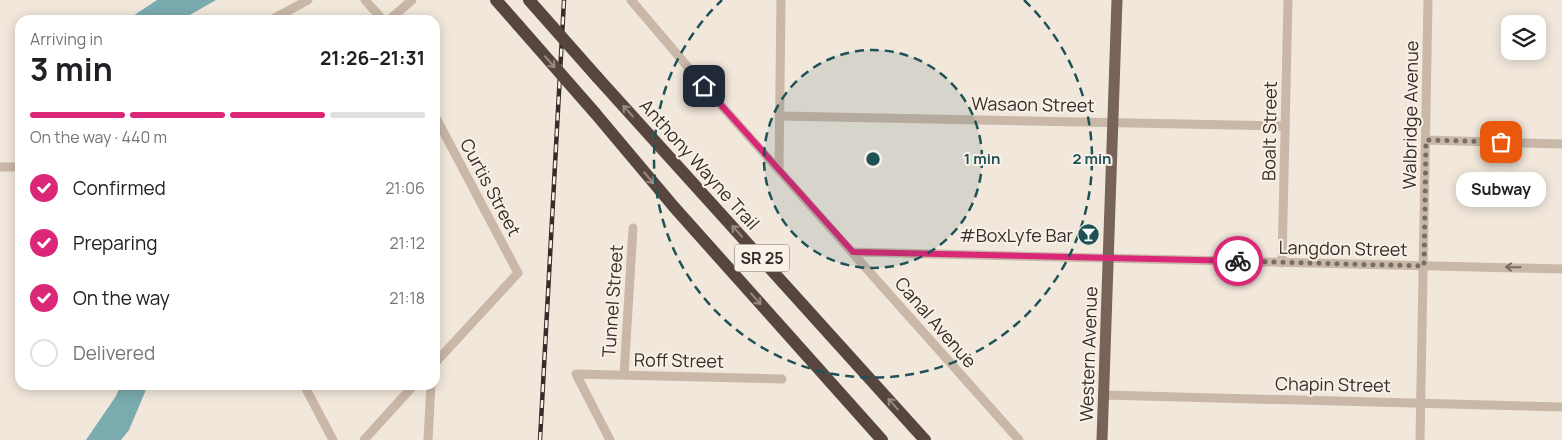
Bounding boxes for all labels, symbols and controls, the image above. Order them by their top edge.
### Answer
map controls [1501,15,1546,60]
button: layers [1501,15,1546,60]
text: Arriving in [30,28,103,50]
street label: Walbridge Avenue [1397,40,1423,190]
text: 21:26–21:31 [320,45,425,71]
text: 3 min [30,47,113,91]
one-way arrow [544,55,556,68]
pin [683,65,725,107]
icon: home [690,72,718,100]
street label: Boalt Street [1256,81,1282,181]
street label: Wasaon Street [971,91,1095,117]
street label: Anthony Wayne Trail [635,93,765,235]
one-way arrow [622,104,634,117]
pin [1480,121,1522,163]
text: On the way · 440 m [30,126,167,148]
icon: bag [1487,128,1515,156]
street label: Curtis Street [455,134,527,240]
text: 1 min [964,148,1000,169]
text: 2 min [1072,148,1112,169]
centre of rings [864,150,882,168]
one-way arrow [643,171,654,184]
callout: Subway [1456,172,1546,207]
icon: check [30,174,58,202]
text: Confirmed [73,175,166,201]
text: 21:06 [385,177,425,199]
text: Subway [1471,178,1531,200]
place label: #BoxLyfe Bar [959,223,1074,247]
bar icon: #BoxLyfe Bar [1077,223,1101,247]
one-way arrow [731,224,743,237]
icon: check [30,229,58,257]
text: Preparing [73,230,158,256]
text: 21:12 [389,232,425,254]
street label: Langdon Street [1278,235,1408,261]
courier [1213,236,1263,286]
street label: Tunnel Street [596,244,628,358]
road number: SR 25 [734,244,790,272]
icon: bike [1224,247,1252,275]
one-way arrow [1506,263,1522,272]
street label: Canal Avenue [890,271,982,373]
icon: check [30,284,58,312]
text: On the way [73,285,170,311]
street label: Western Avenue [1074,286,1102,422]
text: 21:18 [389,287,425,309]
one-way arrow [750,293,762,306]
text: Delivered [73,340,155,366]
street label: Roff Street [634,347,724,373]
street label: Chapin Street [1275,371,1391,397]
one-way arrow [887,397,899,410]

